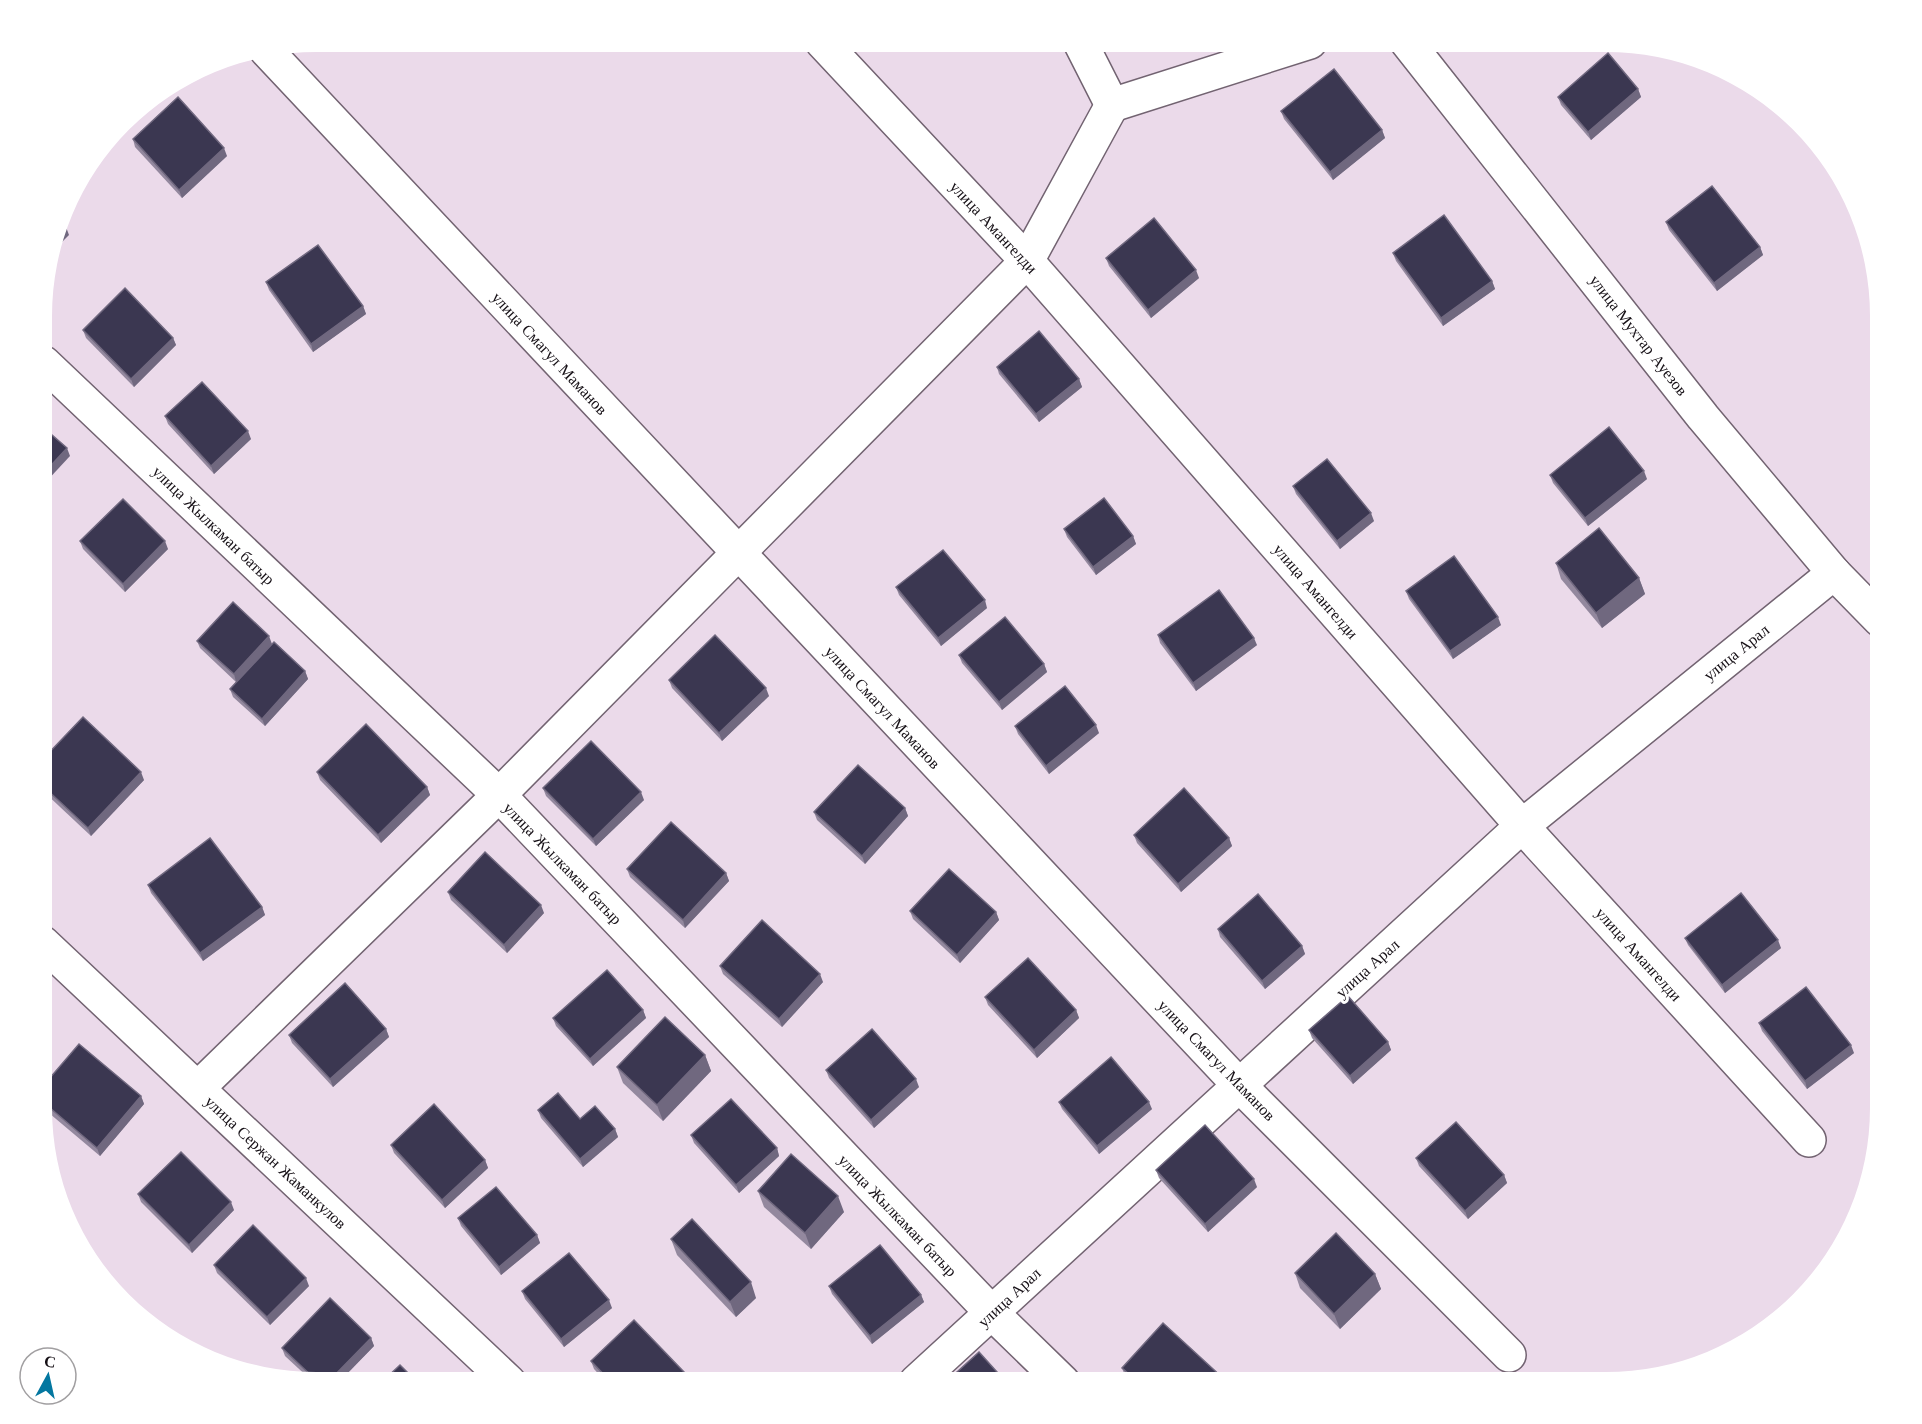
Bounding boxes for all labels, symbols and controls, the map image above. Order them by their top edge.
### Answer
street label: улица Амангелди [946,176,1042,278]
street label: улица Мухтар Ауезов [1586,271,1693,400]
street label: улица Смагул Маманов [488,287,612,419]
street label: улица Жылкаман батыр [149,461,279,589]
street label: улица Амангелди [1269,539,1363,643]
street label: улица Арал [1699,619,1773,685]
street label: улица Смагул Маманов [821,641,945,773]
street label: улица Жылкаман батыр [499,798,627,928]
street label: улица Амангелди [1592,903,1687,1005]
street label: улица Арал [1331,934,1403,1002]
street label: улица Смагул Маманов [1154,995,1280,1125]
street label: улица Сержан Жаманкулов [201,1091,351,1233]
street label: улица Жылкаман батыр [834,1150,962,1280]
street label: улица Арал [973,1263,1045,1331]
north arrow [18,1346,78,1406]
text: С [43,1350,57,1372]

